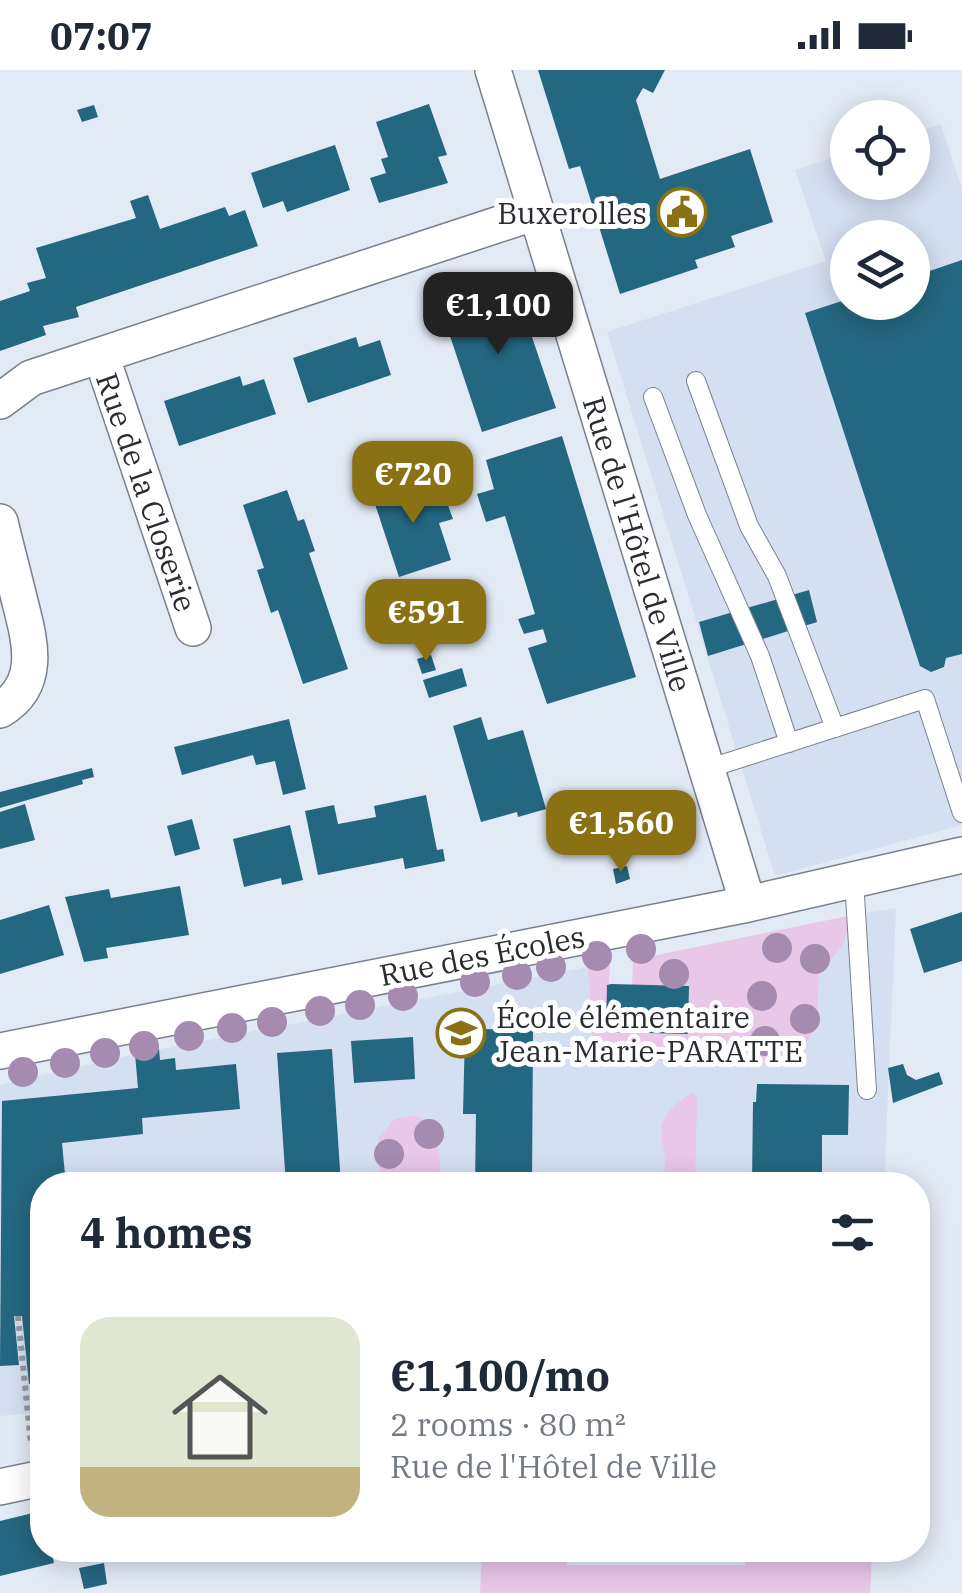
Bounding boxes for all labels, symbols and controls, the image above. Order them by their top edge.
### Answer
text: 07:07 [50,11,153,60]
map controls [830,100,930,320]
button: locate [830,100,930,200]
public building icon: Buxerolles [656,186,708,238]
place label: Buxerolles [497,193,647,232]
button: layers [830,220,930,320]
pin: €1,100 [417,272,579,357]
text: €1,100 [445,283,551,325]
street label: Rue de la Closerie [88,367,206,617]
street label: Rue de l'Hôtel de Ville [575,392,701,696]
pin: €720 [354,441,472,526]
text: €720 [374,452,452,494]
pin: €591 [367,579,485,664]
text: €591 [387,590,465,632]
pin: €1,560 [540,790,702,875]
text: €1,560 [568,801,674,843]
street label: Rue des Écoles [376,916,588,994]
place label: École élémentaire Jean-Marie-PARATTE [496,997,803,1070]
school or university icon: École élémentaire Jean-Marie-PARATTE [435,1007,487,1059]
text: 4 homes [80,1205,253,1260]
icon: filters [825,1205,880,1260]
text: €1,100/mo [390,1348,610,1403]
icon: home [160,1357,280,1477]
text: 2 rooms · 80 m² [390,1403,626,1445]
text: Rue de l'Hôtel de Ville [390,1445,717,1487]

